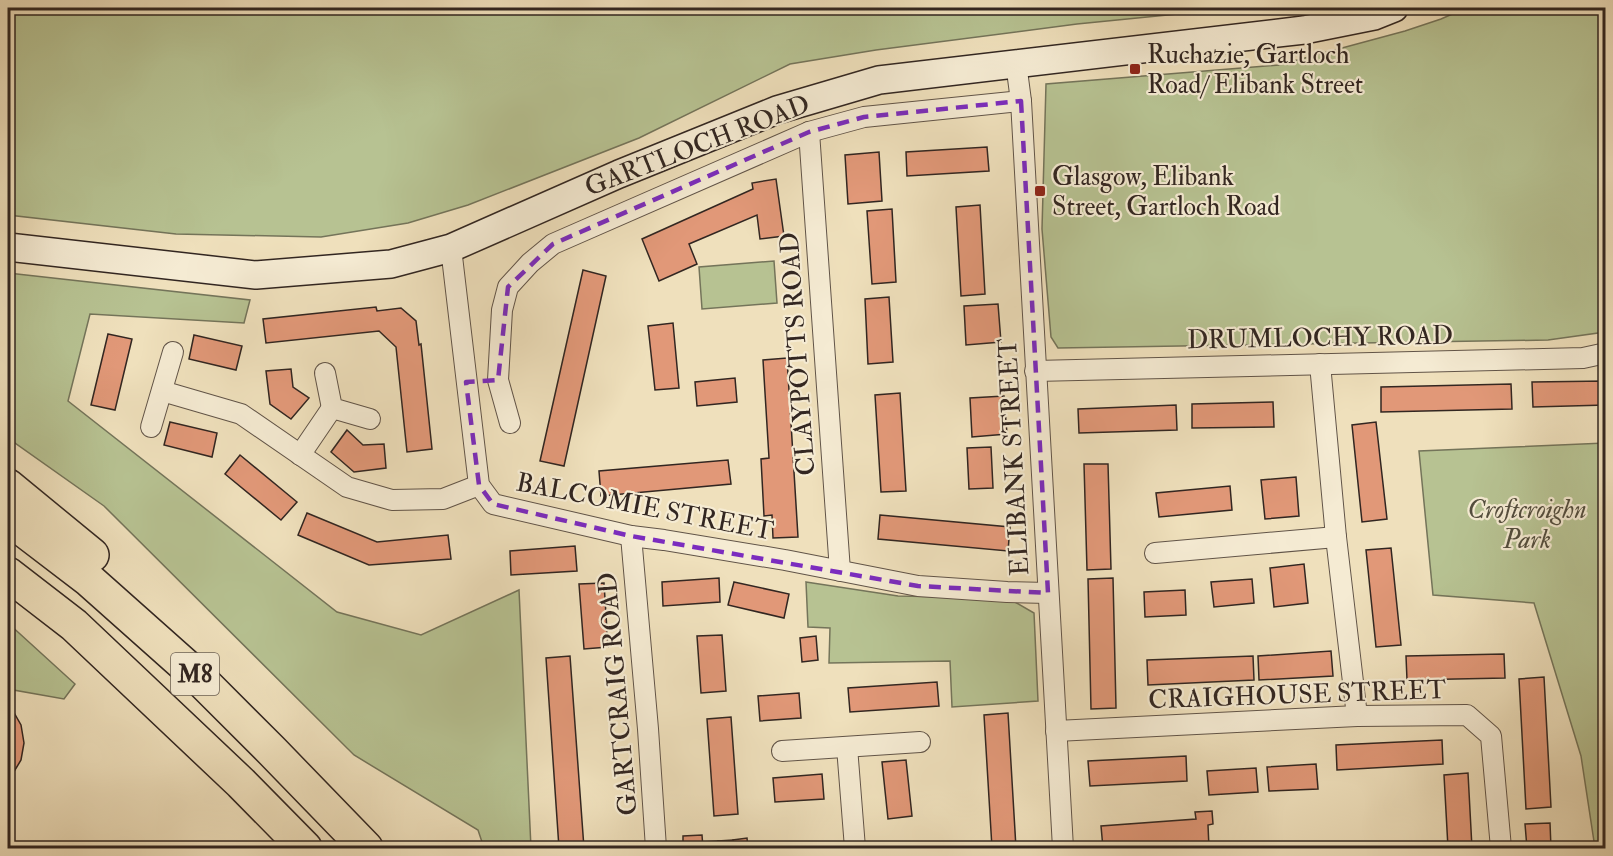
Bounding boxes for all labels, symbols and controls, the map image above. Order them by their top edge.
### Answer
place label: Ruchazie, Gartloch Road/ Elibank Street [1147,39,1363,101]
marker: Ruchazie, Gartloch Road/ Elibank Street [1128,62,1142,76]
street label: GARTLOCH ROAD [580,88,814,204]
place label: Glasgow, Elibank Street, Gartloch Road [1052,161,1280,223]
marker: Glasgow, Elibank Street, Gartloch Road [1033,184,1047,198]
street label: CLAYPOTTS ROAD [774,231,822,477]
street label: DRUMLOCHY ROAD [1187,320,1453,356]
street label: ELIBANK STREET [992,337,1036,576]
street label: BALCOMIE STREET [514,466,776,548]
park label: Croftcroighn Park [1468,494,1586,556]
street label: GARTCRAIG ROAD [591,571,645,817]
road number: M8 [171,653,219,695]
street label: CRAIGHOUSE STREET [1148,674,1447,716]

